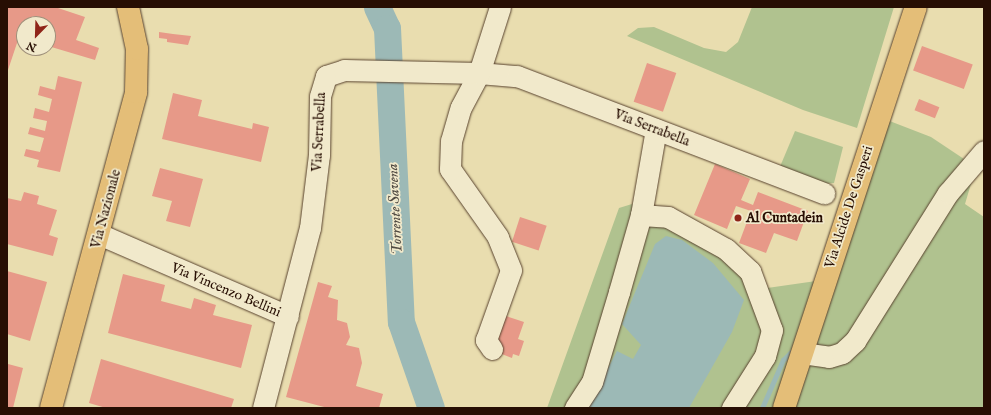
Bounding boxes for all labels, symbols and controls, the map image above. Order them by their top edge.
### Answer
north arrow [16,16,56,56]
text: N [25,38,39,54]
street label: Via Serrabella [309,92,329,172]
street label: Via Serrabella [612,106,692,150]
street label: Via Alcide De Gasperi [821,144,877,270]
water label: Torrente Savena [384,163,406,255]
street label: Via Nazionale [87,168,125,250]
place label: Al Cuntadein [746,210,823,226]
marker: Al Cuntadein [733,213,743,223]
street label: Via Vincenzo Bellini [169,259,283,321]

